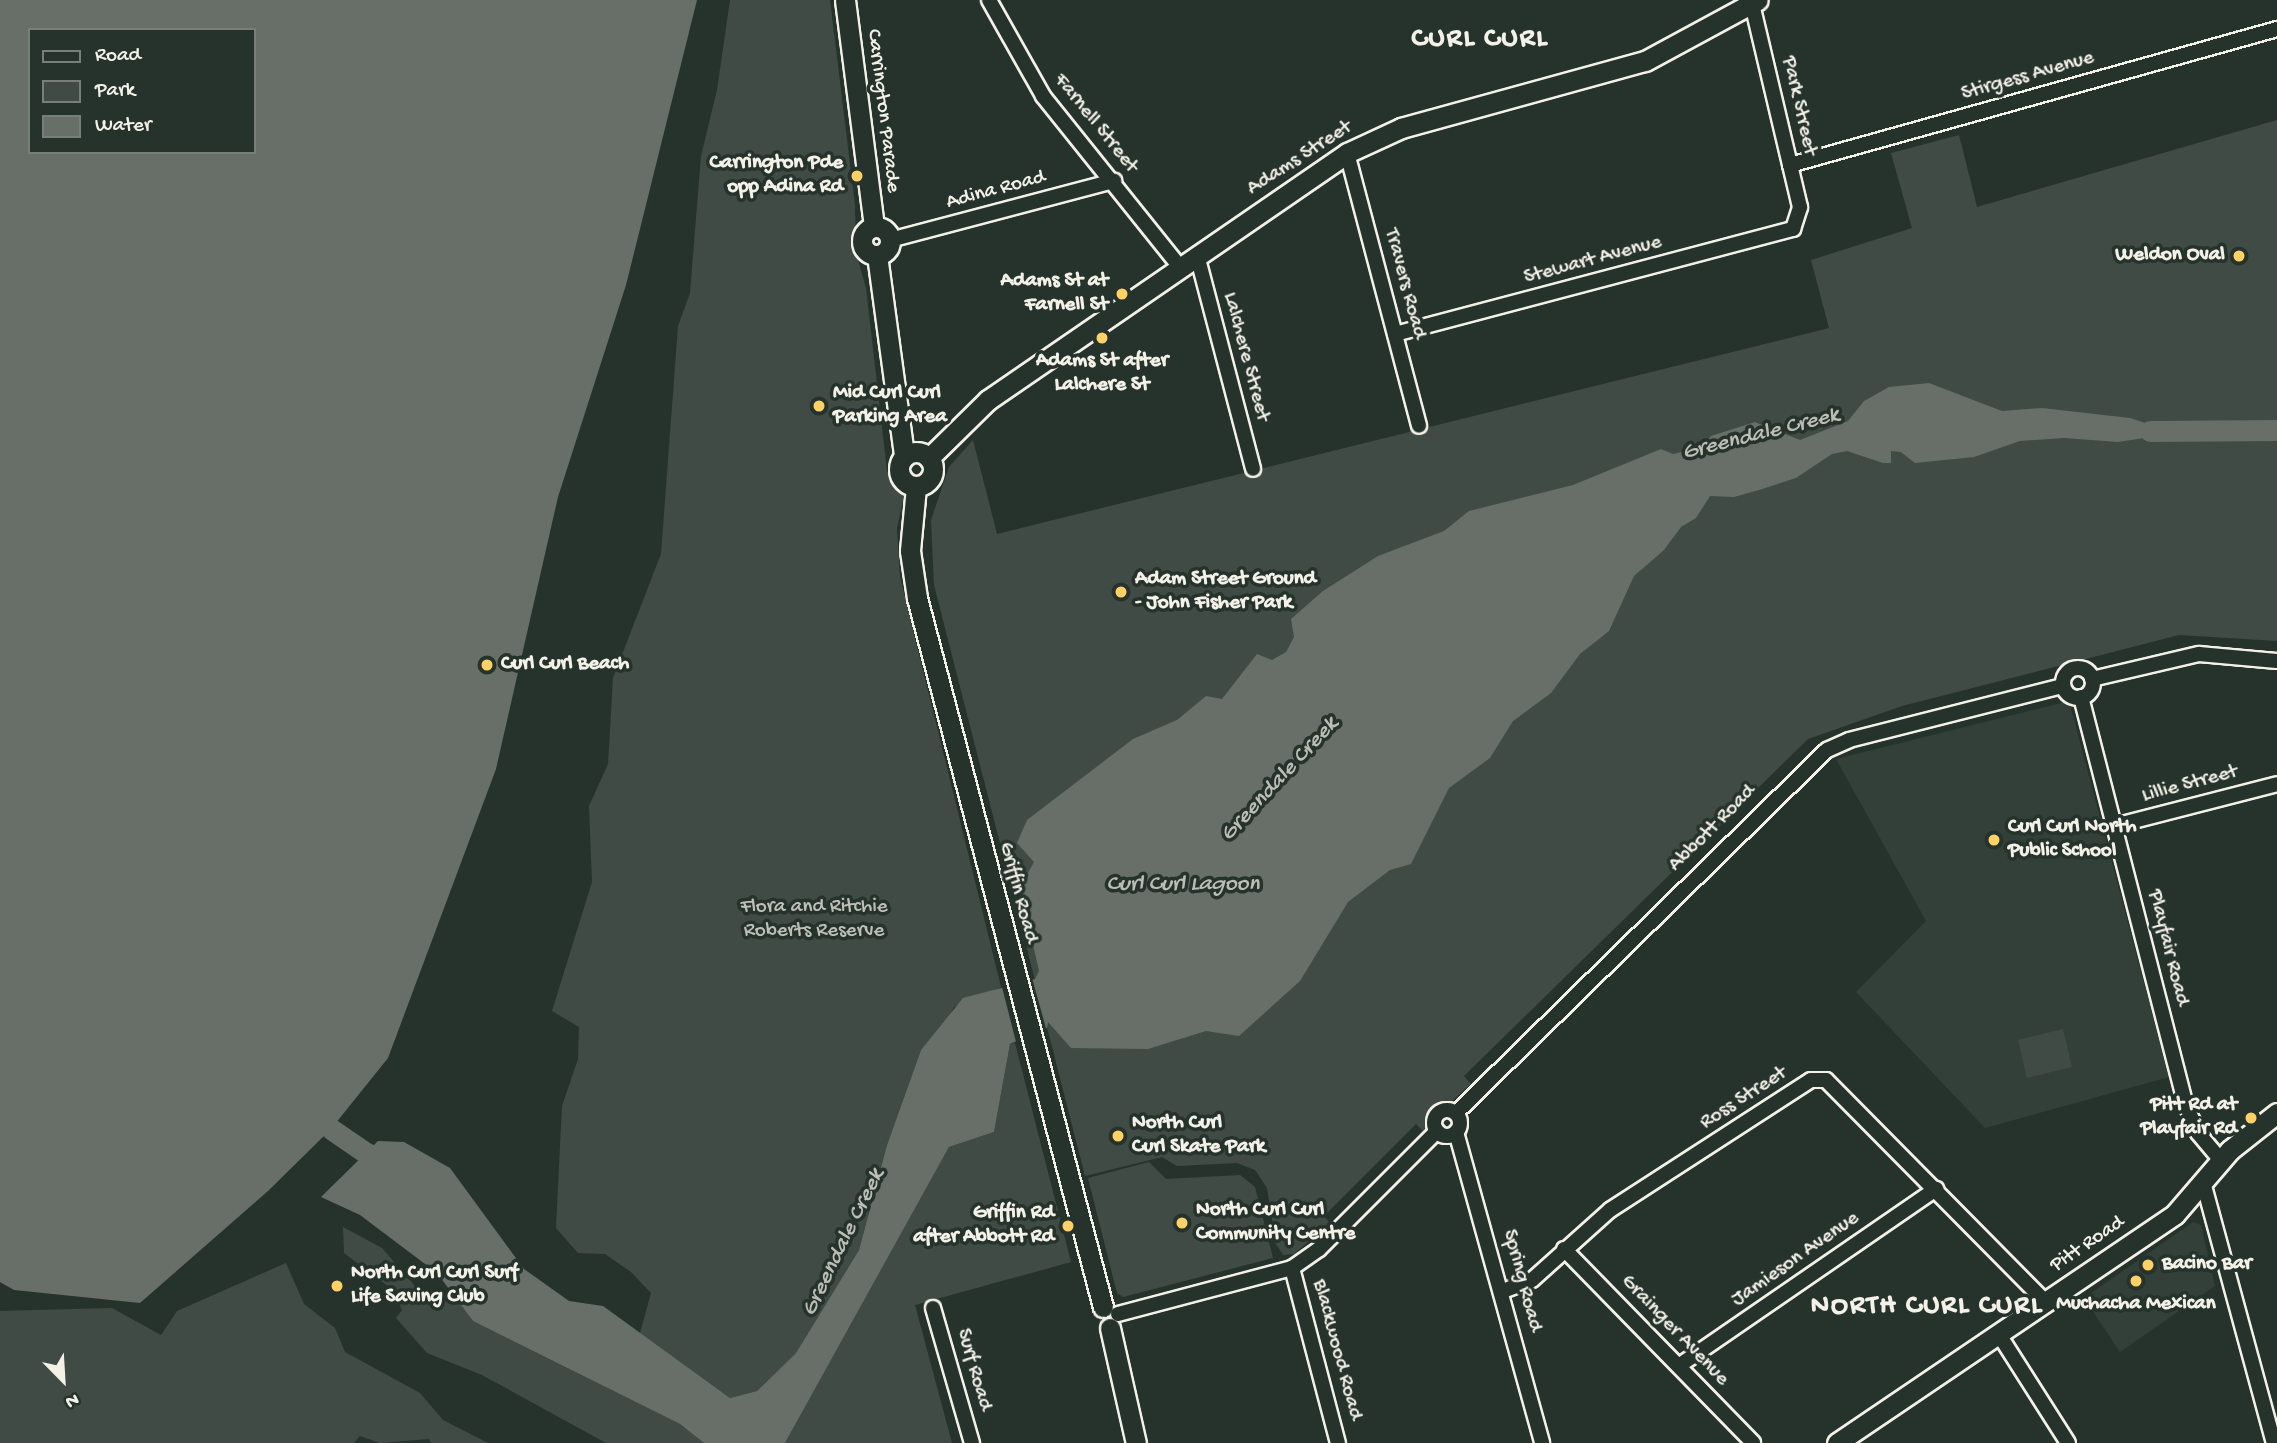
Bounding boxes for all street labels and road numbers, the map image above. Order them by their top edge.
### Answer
street label: Carrington Parade [859,28,905,194]
street label: Stirgess Avenue [1959,46,2097,108]
street label: Park Street [1774,54,1822,158]
street label: Farnell Street [1047,69,1143,179]
street label: Adams Street [1243,116,1357,202]
street label: Adina Road [944,166,1048,216]
street label: Travers Road [1377,226,1431,342]
street label: Stewart Avenue [1522,231,1664,291]
street label: Lalchere Street [1216,290,1274,424]
street label: Lillie Street [2139,760,2241,810]
street label: Abbott Road [1664,780,1762,878]
street label: Griffin Road [991,840,1043,946]
street label: Playfair Road [2140,887,2194,1009]
street label: Ross Street [1696,1062,1792,1136]
street label: Jamieson Avenue [1727,1207,1865,1313]
street label: Pitt Road [2046,1211,2130,1279]
street label: Spring Road [1495,1227,1547,1335]
street label: Grainger Avenue [1614,1270,1734,1392]
street label: Blackwood Road [1305,1277,1367,1423]
street label: Surf Road [949,1326,997,1414]

